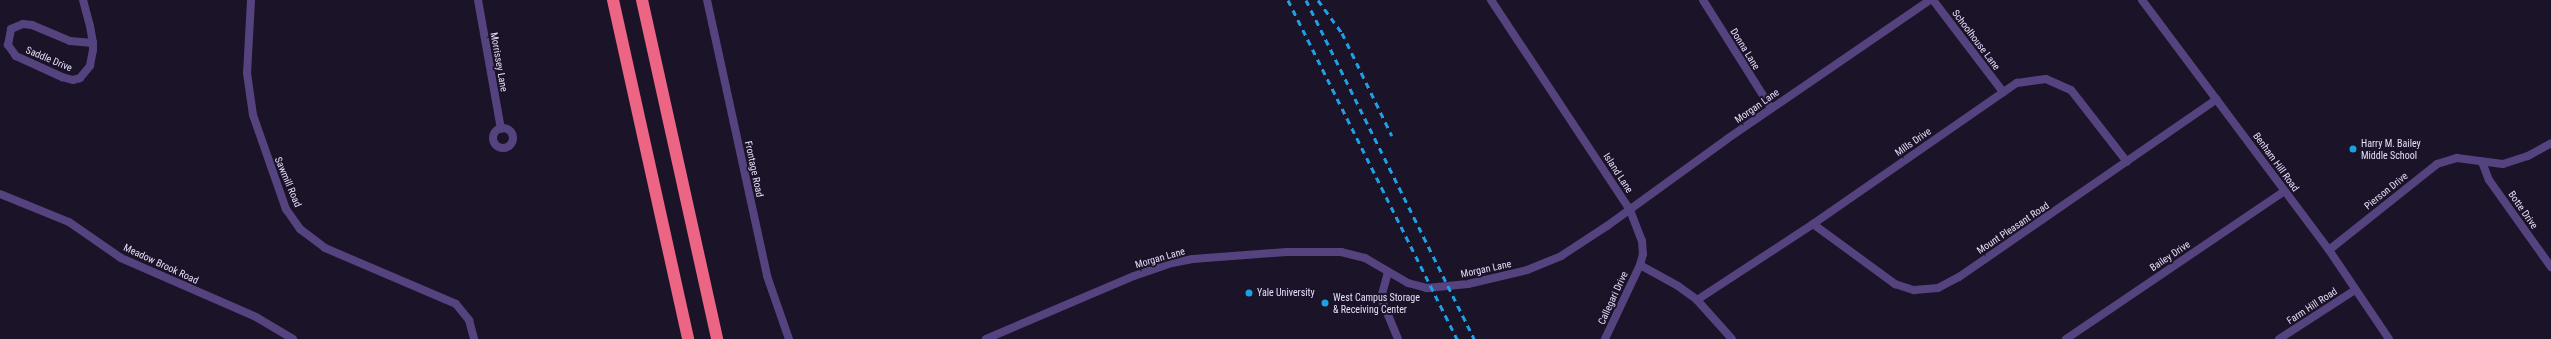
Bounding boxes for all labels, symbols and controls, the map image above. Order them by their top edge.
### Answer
street label: Schoolhouse Lane [1949,8,2003,72]
street label: Donna Lane [1728,26,1762,72]
street label: Morrissey Lane [488,31,510,93]
street label: Saddle Drive [24,44,74,74]
street label: Morgan Lane [1732,86,1782,126]
street label: Mills Drive [1893,125,1933,159]
street label: Benham Hill Road [2251,130,2301,194]
place label: Harry M. Bailey Middle School [2361,137,2421,160]
street label: Frontage Road [742,140,766,198]
marker: Harry M. Bailey Middle School [2348,144,2358,154]
street label: Island Lane [1601,151,1635,195]
street label: Sawmill Road [272,155,304,209]
street label: Pierson Drive [2362,170,2410,212]
street label: Botte Drive [2506,189,2540,231]
street label: Mount Pleasant Road [1975,199,2051,257]
street label: Bailey Drive [2148,238,2192,274]
street label: Meadow Brook Road [122,241,200,287]
street label: Morgan Lane [1134,245,1186,271]
street label: Morgan Lane [1460,258,1512,280]
street label: Callegari Drive [1596,270,1630,326]
street label: Farm Hill Road [2285,285,2339,327]
place label: Yale University [1257,287,1315,299]
marker: Yale University [1244,288,1254,298]
place label: West Campus Storage & Receiving Center [1333,291,1420,314]
marker: West Campus Storage & Receiving Center [1320,298,1330,308]

